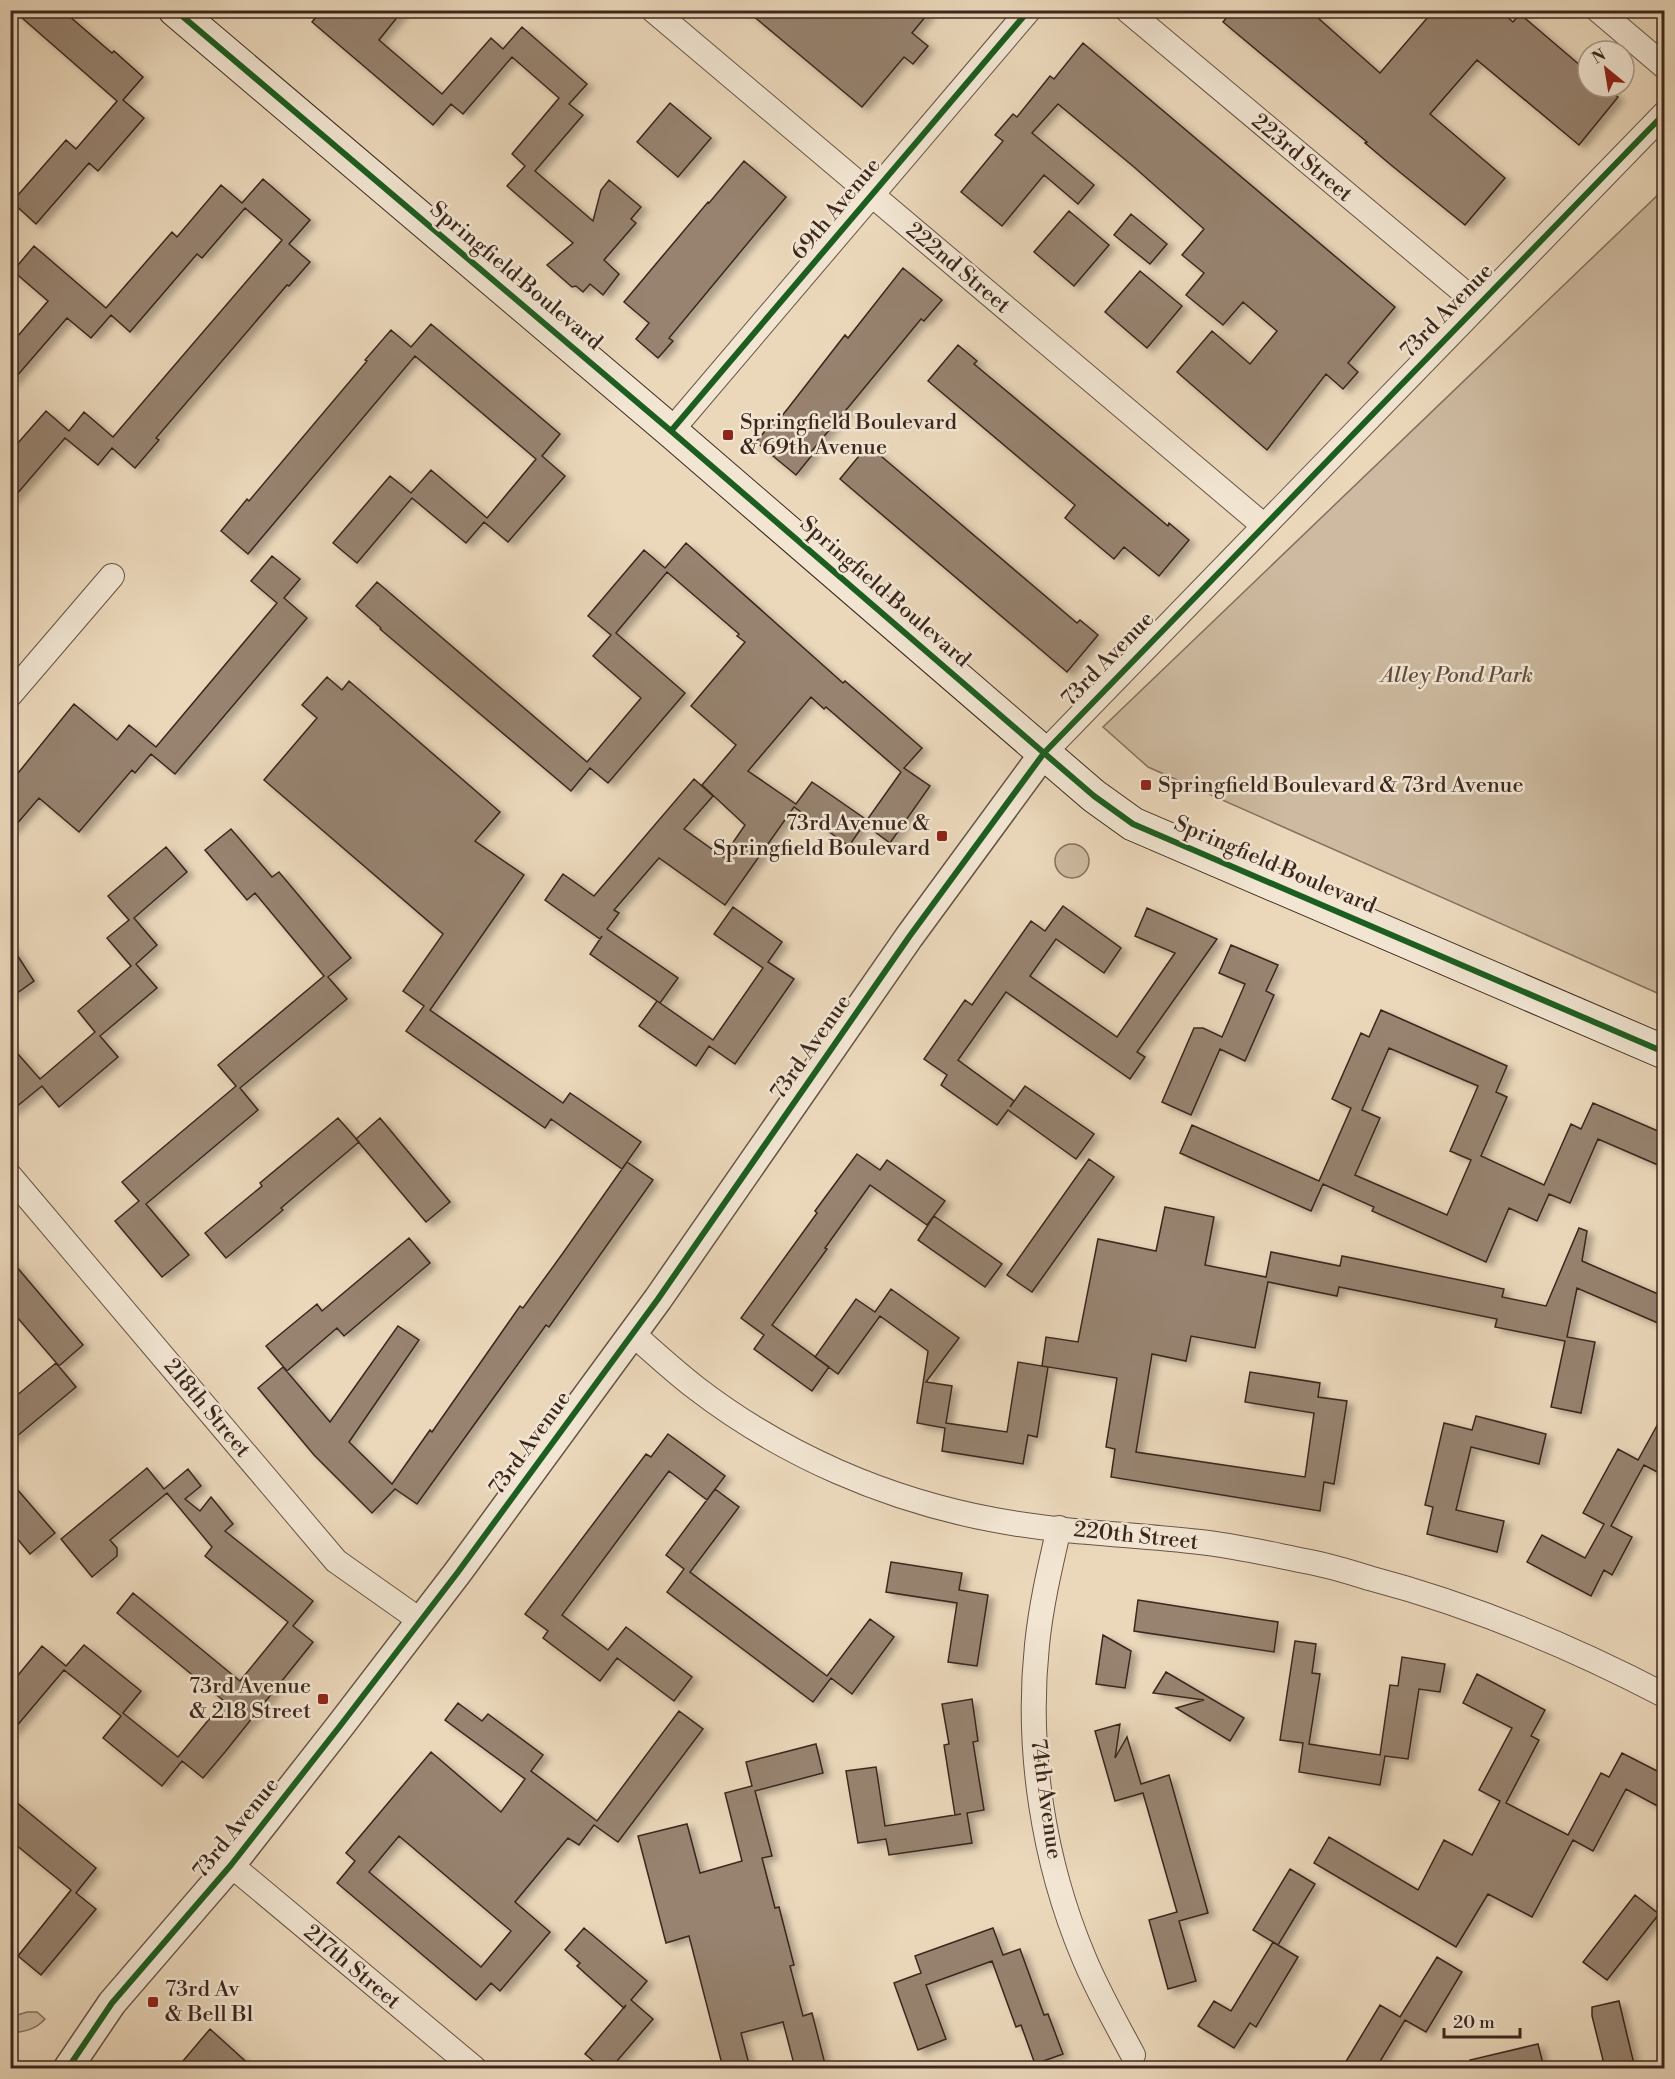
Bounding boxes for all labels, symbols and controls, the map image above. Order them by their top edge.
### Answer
north arrow [1576,39,1636,99]
text: N [1589,45,1610,69]
street label: 223rd Street [1246,108,1358,208]
street label: 69th Avenue [786,152,886,266]
street label: Springfield Boulevard [424,196,608,356]
street label: 222nd Street [900,217,1016,319]
street label: 73rd Avenue [1395,258,1499,364]
place label: Springfield Boulevard & 69th Avenue [740,409,957,461]
marker: Springfield Boulevard & 69th Avenue [721,428,735,442]
street label: Springfield Boulevard [794,511,976,674]
street label: 73rd Avenue [1056,606,1160,712]
park label: Alley Pond Park [1379,662,1533,689]
place label: Springfield Boulevard & 73rd Avenue [1158,772,1524,799]
marker: Springfield Boulevard & 73rd Avenue [1139,778,1153,792]
place label: 73rd Avenue & Springfield Boulevard [713,810,931,862]
street label: Springfield Boulevard [1170,810,1381,920]
marker: 73rd Avenue & Springfield Boulevard [935,829,949,843]
street label: 73rd Avenue [765,989,857,1105]
street label: 218th Street [158,1353,256,1463]
street label: 73rd Avenue [483,1386,577,1500]
street label: 220th Street [1072,1516,1200,1556]
place label: 73rd Avenue & 218 Street [189,1673,311,1725]
marker: 73rd Avenue & 218 Street [316,1692,330,1706]
street label: 74th Avenue [1024,1737,1068,1861]
street label: 73rd Avenue [187,1772,285,1884]
street label: 217th Street [298,1919,406,2015]
place label: 73rd Av & Bell Bl [165,1976,254,2028]
marker: 73rd Av & Bell Bl [146,1995,160,2009]
scale bar [1444,2001,1520,2039]
text: 20 m [1453,2011,1495,2034]

